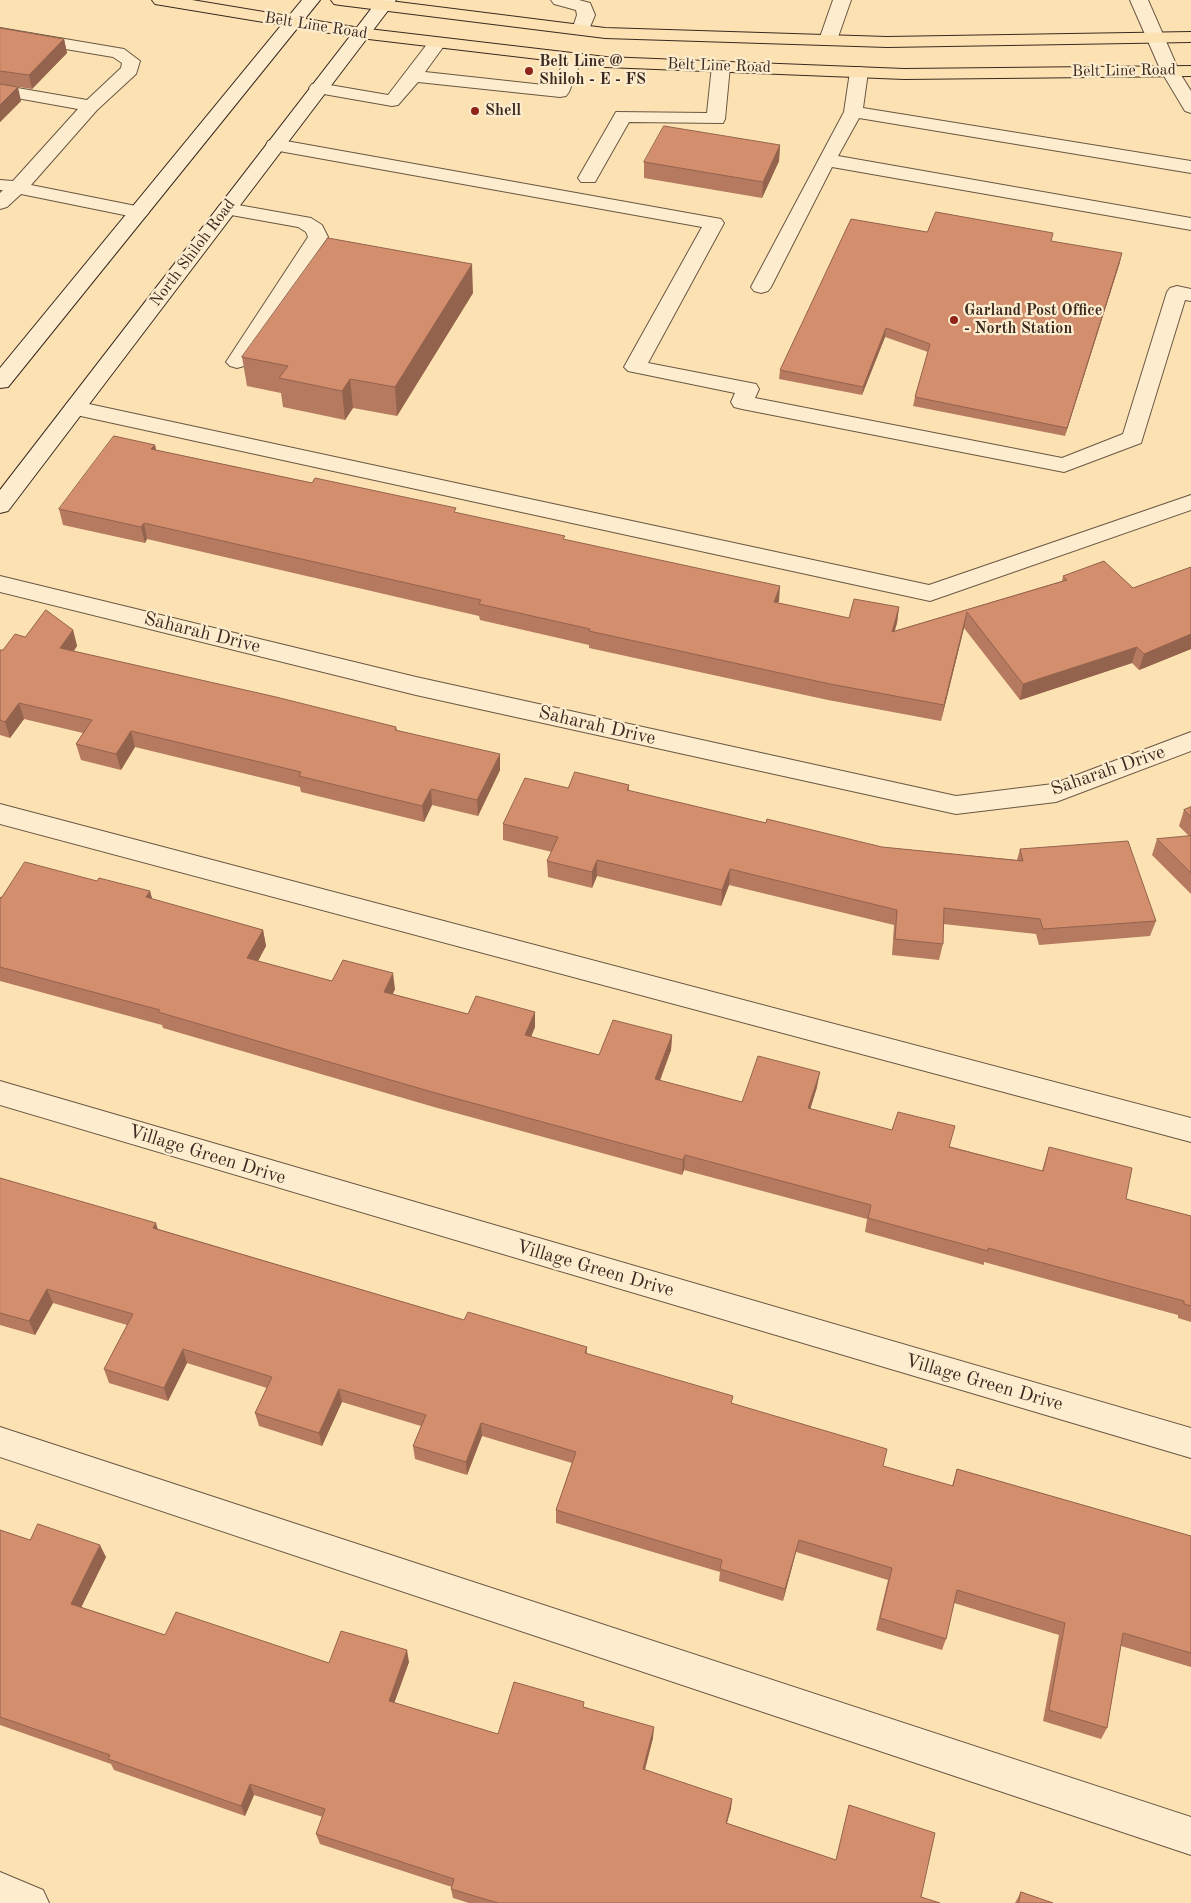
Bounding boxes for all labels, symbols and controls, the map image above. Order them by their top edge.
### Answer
street label: Belt Line Road [263,8,369,44]
place label: Belt Line @ Shiloh - E - FS [539,52,646,90]
street label: Belt Line Road [667,55,771,77]
street label: Belt Line Road [1072,60,1176,82]
marker: Belt Line @ Shiloh - E - FS [523,65,535,77]
place label: Shell [485,101,521,121]
marker: Shell [469,105,481,117]
street label: North Shiloh Road [146,195,240,311]
place label: Garland Post Office - North Station [964,301,1102,339]
marker: Garland Post Office - North Station [948,314,960,326]
street label: Saharah Drive [141,608,263,658]
street label: Saharah Drive [536,701,658,751]
street label: Saharah Drive [1048,741,1168,801]
street label: Village Green Drive [126,1120,288,1190]
street label: Village Green Drive [513,1236,677,1302]
street label: Village Green Drive [902,1350,1066,1416]

